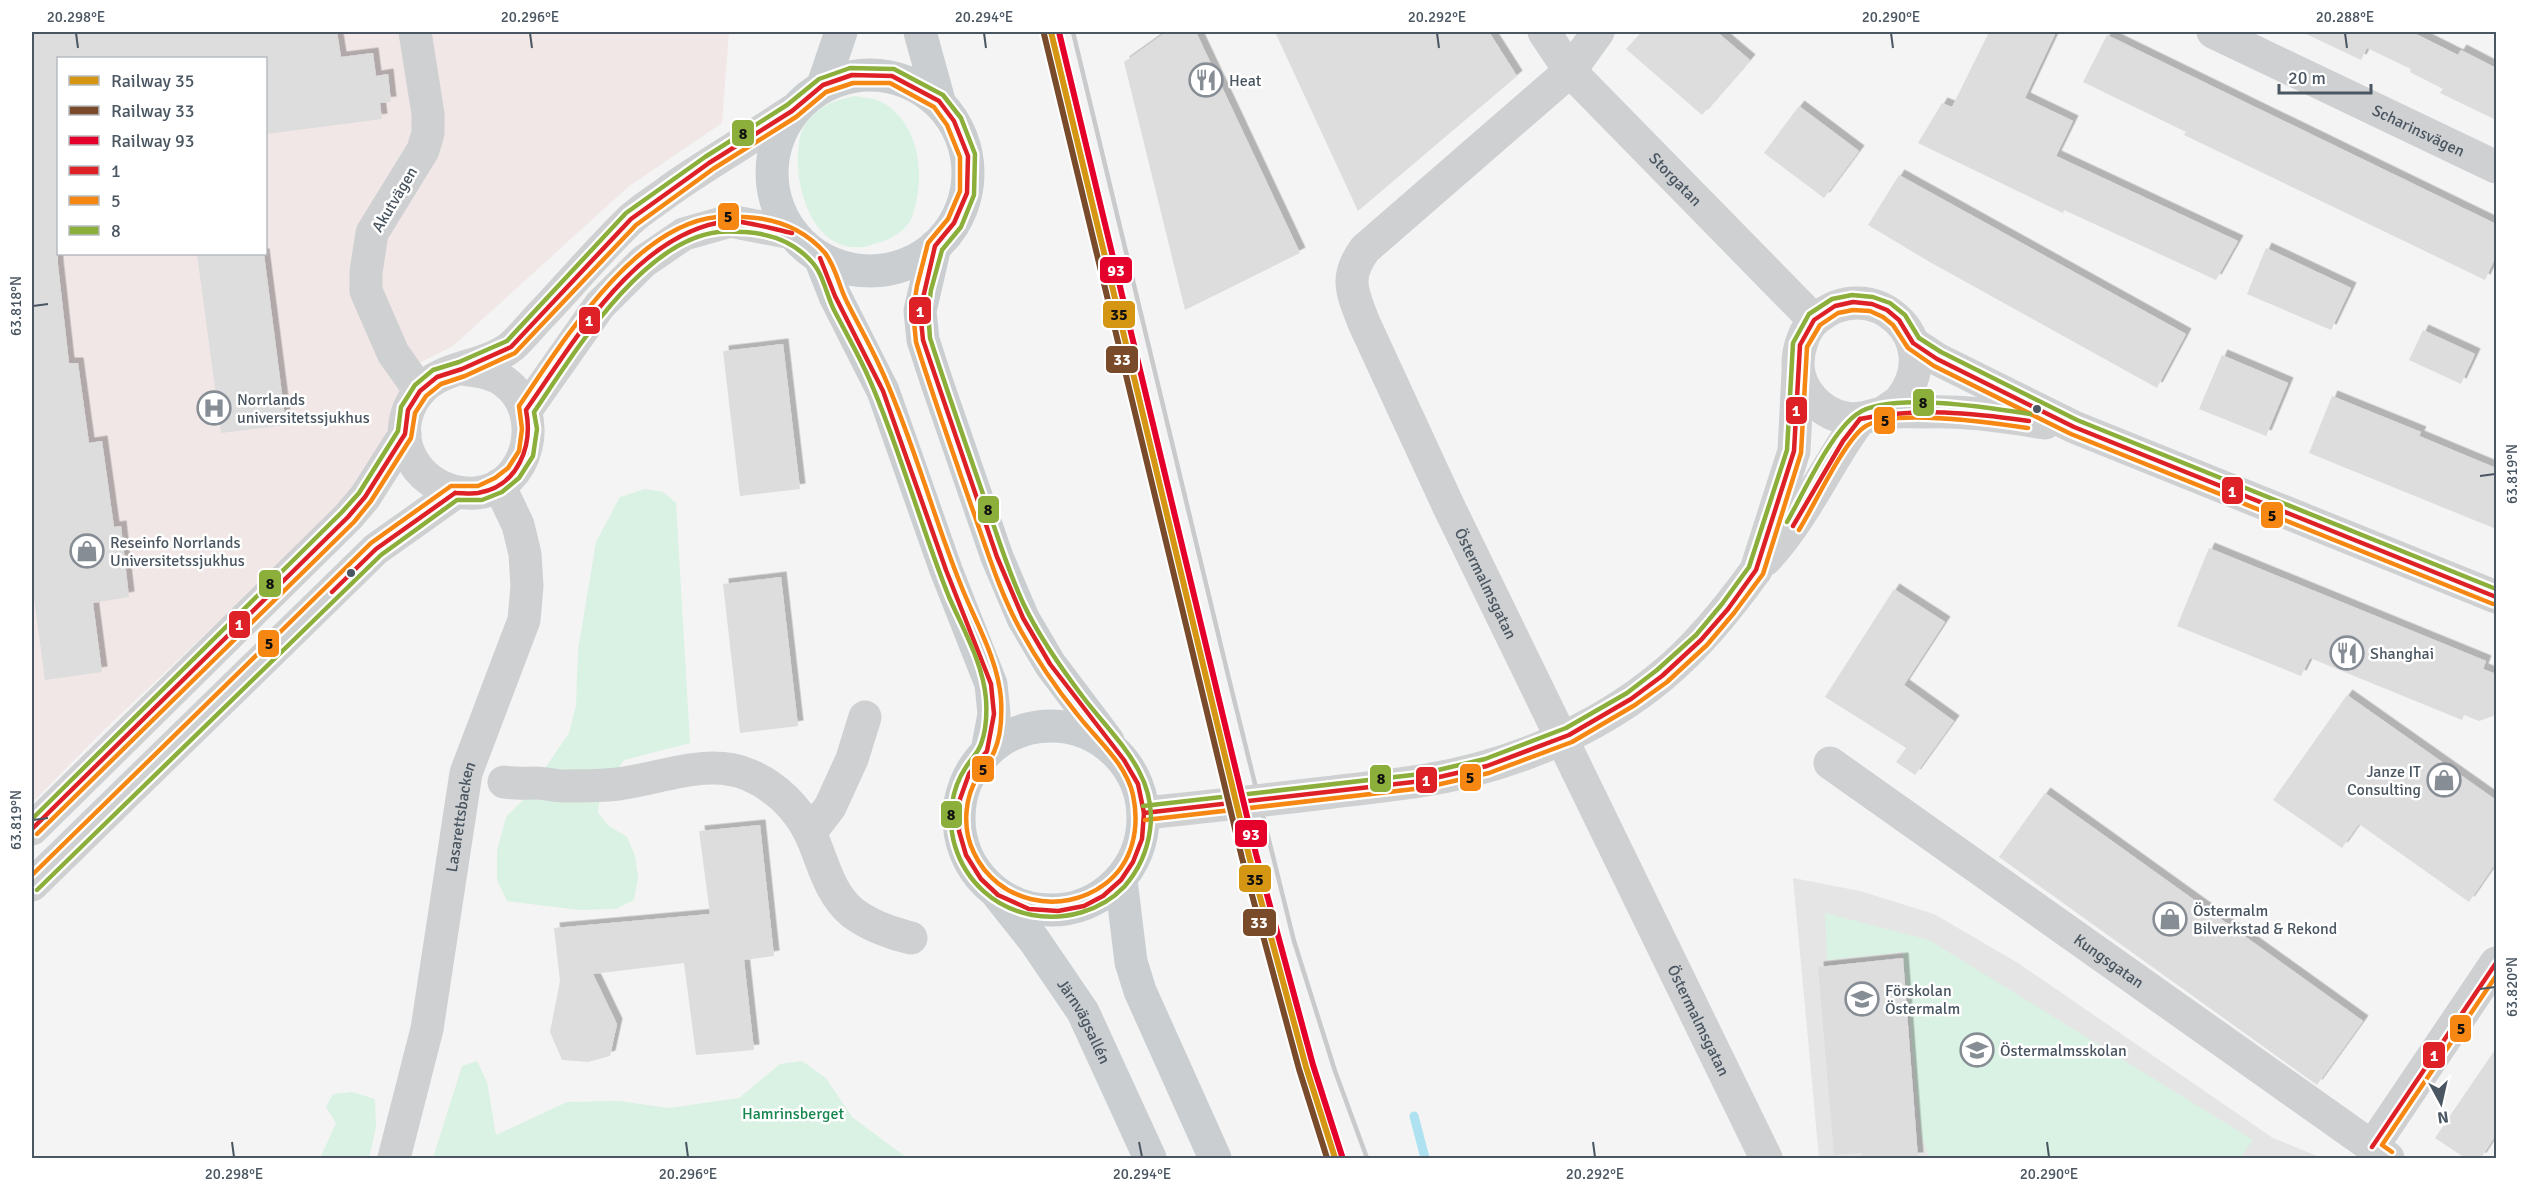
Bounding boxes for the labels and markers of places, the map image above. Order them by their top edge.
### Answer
restaurant icon: Heat [1188,62,1224,98]
place label: Heat [1229,71,1262,91]
hospital icon: Norrlands universitetssjukhus [196,390,232,426]
place label: Norrlands universitetssjukhus [237,390,370,428]
unlabelled marker [2031,403,2043,415]
shop icon: Reseinfo Norrlands Universitetssjukhus [69,533,105,569]
place label: Reseinfo Norrlands Universitetssjukhus [110,533,245,571]
unlabelled marker [345,567,357,579]
restaurant icon: Shanghai [2329,635,2365,671]
place label: Shanghai [2370,644,2434,664]
place label: Janze IT Consulting [2347,762,2421,800]
shop icon: Janze IT Consulting [2426,762,2462,798]
shop icon: Östermalm Bilverkstad & Rekond [2152,901,2188,937]
place label: Östermalm Bilverkstad & Rekond [2193,901,2337,939]
school or university icon: Förskolan Östermalm [1844,981,1880,1017]
place label: Förskolan Östermalm [1885,981,1960,1019]
school or university icon: Östermalmsskolan [1959,1032,1995,1068]
place label: Östermalmsskolan [2000,1041,2127,1061]

